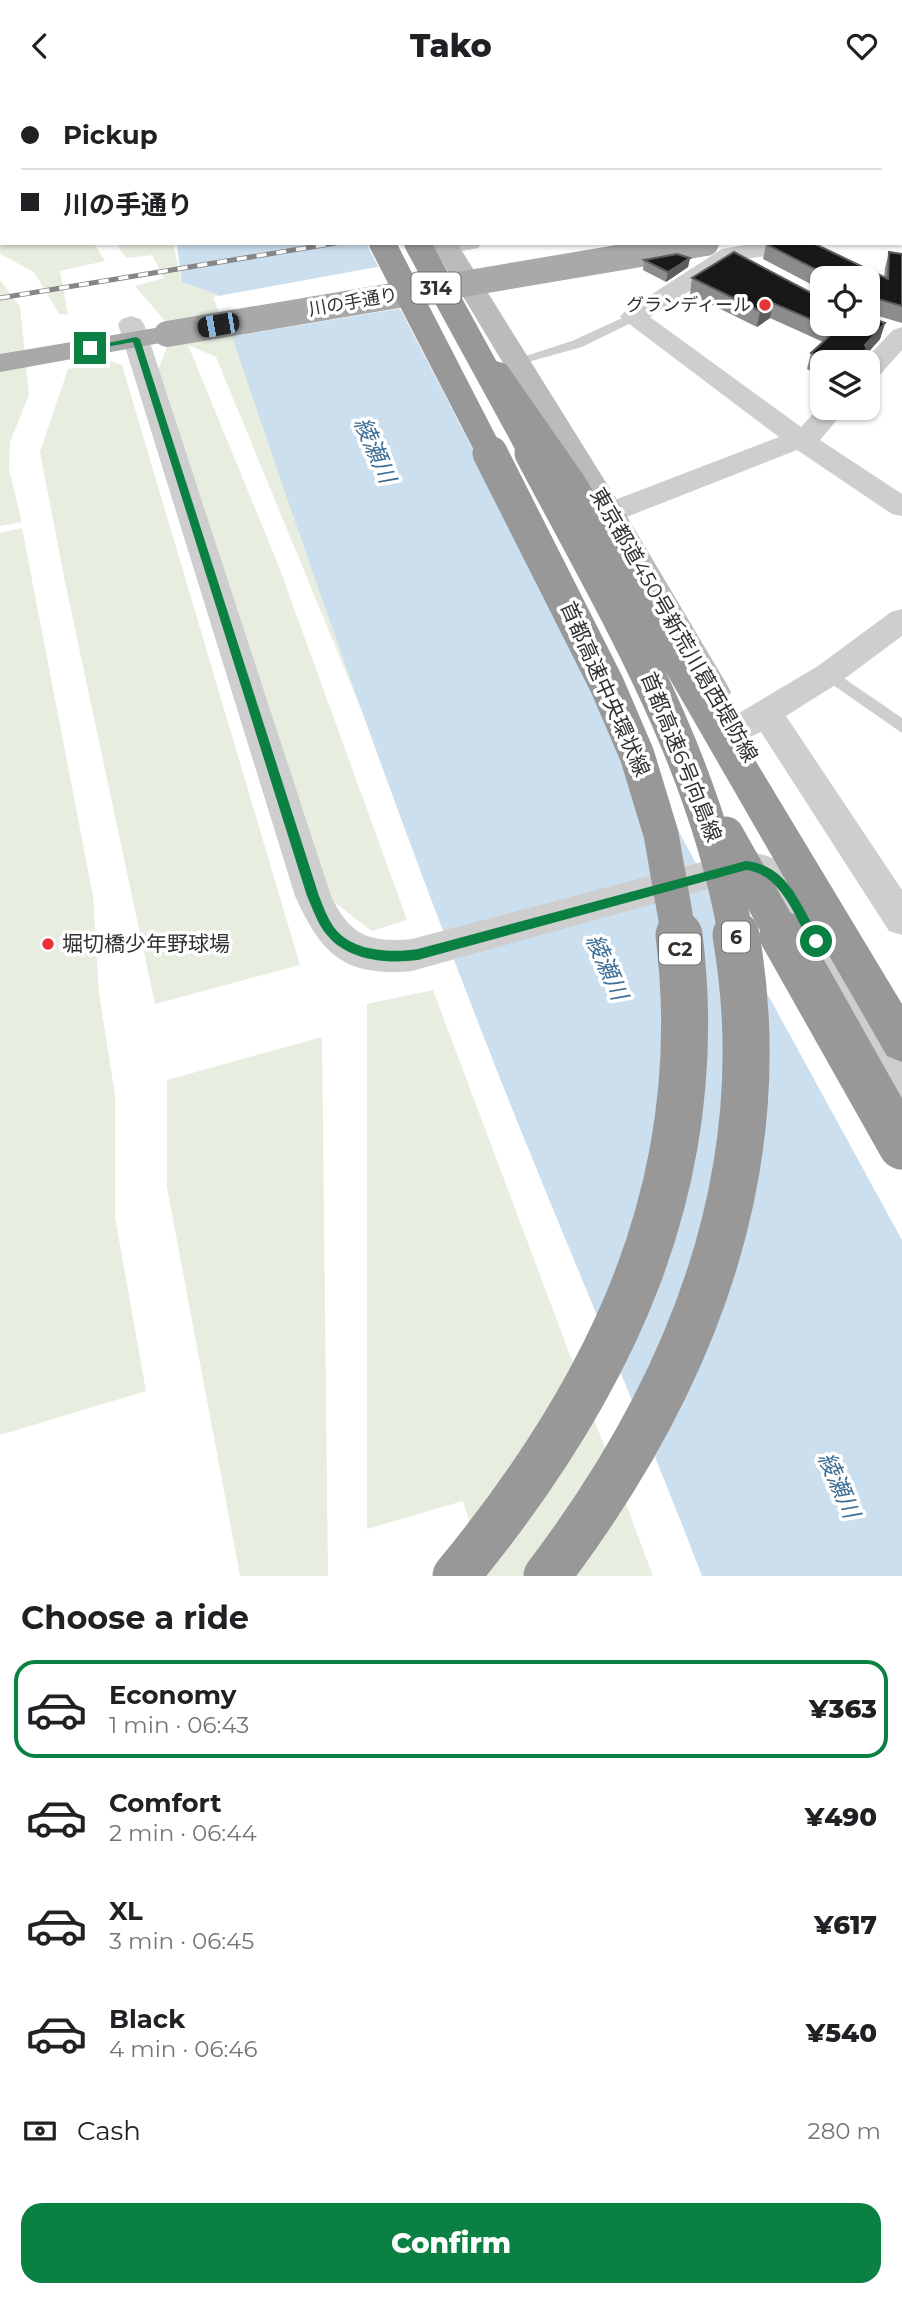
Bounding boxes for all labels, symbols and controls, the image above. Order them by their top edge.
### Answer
text: Tako [410,26,492,65]
icon: back [21,27,59,65]
icon: heart [843,27,881,65]
text: Pickup [63,119,158,151]
text: 川の手通り [63,189,193,221]
map controls [810,266,880,420]
button: locate [810,266,880,336]
road number: 314 [412,273,460,303]
street label: 川の手通り [307,283,399,321]
place label: グランディール [626,294,751,316]
marker: グランディール [757,297,773,313]
car [196,311,241,339]
route end [74,332,106,364]
button: layers [810,350,880,420]
water label: 綾瀬川 [348,413,403,490]
street label: 東京都道450号新荒川葛西堤防線 [585,483,763,766]
street label: 首都高速中央環状線 [556,597,655,780]
street label: 首都高速6号向島線 [636,668,727,845]
road number: 6 [722,922,750,953]
route start [800,925,832,957]
water label: 綾瀬川 [580,930,635,1007]
place label: 堀切橋少年野球場 [62,931,230,956]
road number: C2 [659,933,701,965]
marker: 堀切橋少年野球場 [40,936,56,952]
water label: 綾瀬川 [812,1448,867,1525]
text: Choose a ride [21,1598,249,1637]
icon: car [25,1678,88,1741]
text: Economy [109,1679,236,1711]
text: ¥363 [809,1693,877,1725]
text: 1 min · 06:43 [109,1711,249,1739]
icon: car [25,1786,88,1849]
text: Comfort [109,1787,221,1819]
text: ¥490 [805,1801,877,1833]
text: 2 min · 06:44 [109,1819,257,1847]
icon: car [25,1894,88,1957]
text: XL [109,1895,143,1927]
text: ¥617 [814,1909,877,1941]
text: 3 min · 06:45 [109,1927,254,1955]
icon: car [25,2002,88,2065]
text: Black [109,2003,185,2035]
text: ¥540 [806,2017,877,2049]
text: 4 min · 06:46 [109,2035,258,2063]
icon: cash [21,2112,59,2150]
text: Cash [77,2115,141,2147]
text: 280 m [808,2117,881,2145]
button: Confirm [21,2203,881,2283]

